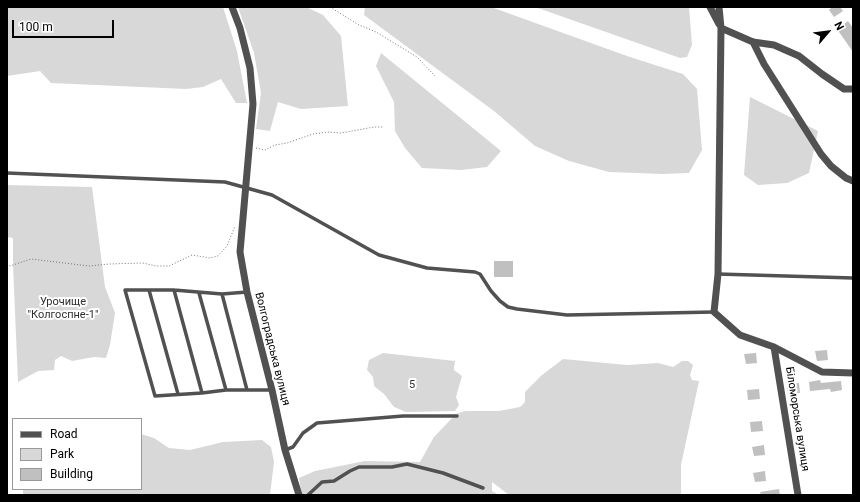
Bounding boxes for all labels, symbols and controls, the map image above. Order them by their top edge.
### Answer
scale bar [14,12,116,38]
north arrow [808,12,848,52]
text: 100 m [19,20,53,34]
text: N [831,20,847,33]
street label: Волгоградська вулиця [251,291,293,407]
park label: Урочище "Колгоспне-1" [28,295,98,321]
street label: Біломорська вулиця [782,366,812,472]
park label: 5 [409,378,415,392]
legend [12,418,142,490]
text: Road [50,427,78,441]
text: Park [50,447,74,461]
text: Building [50,467,93,481]

